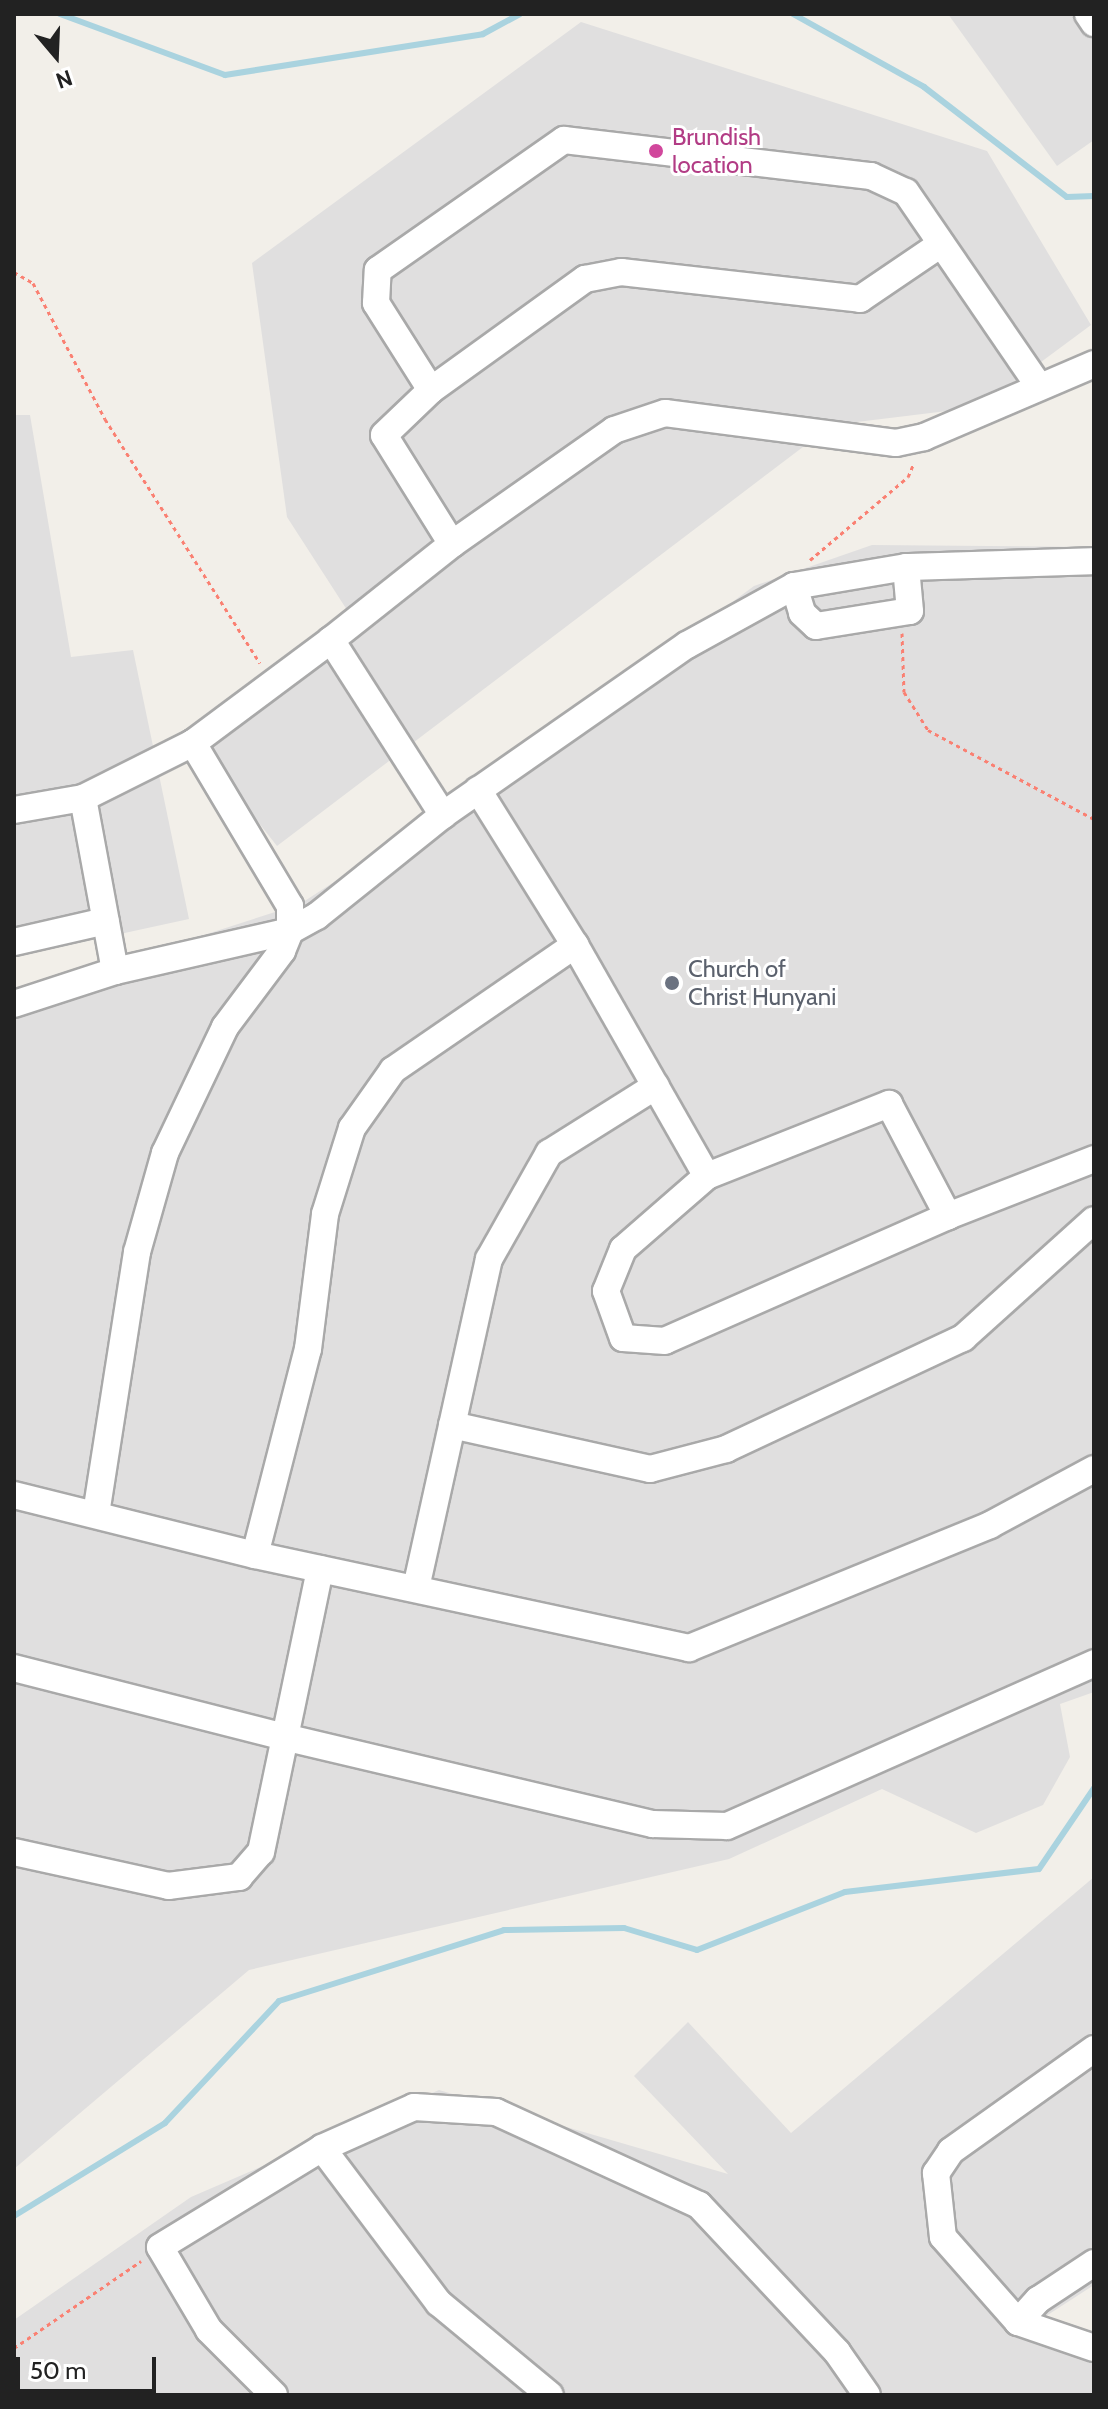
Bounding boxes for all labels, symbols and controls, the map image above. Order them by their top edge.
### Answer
north arrow [16,16,96,96]
text: N [52,64,76,94]
place label: Brundish location [672,123,761,179]
marker: Brundish location [647,142,665,160]
place label: Church of Christ Hunyani [688,955,836,1011]
marker: Church of Christ Hunyani [663,974,681,992]
scale bar [20,2341,160,2391]
text: 50 m [30,2356,86,2385]

